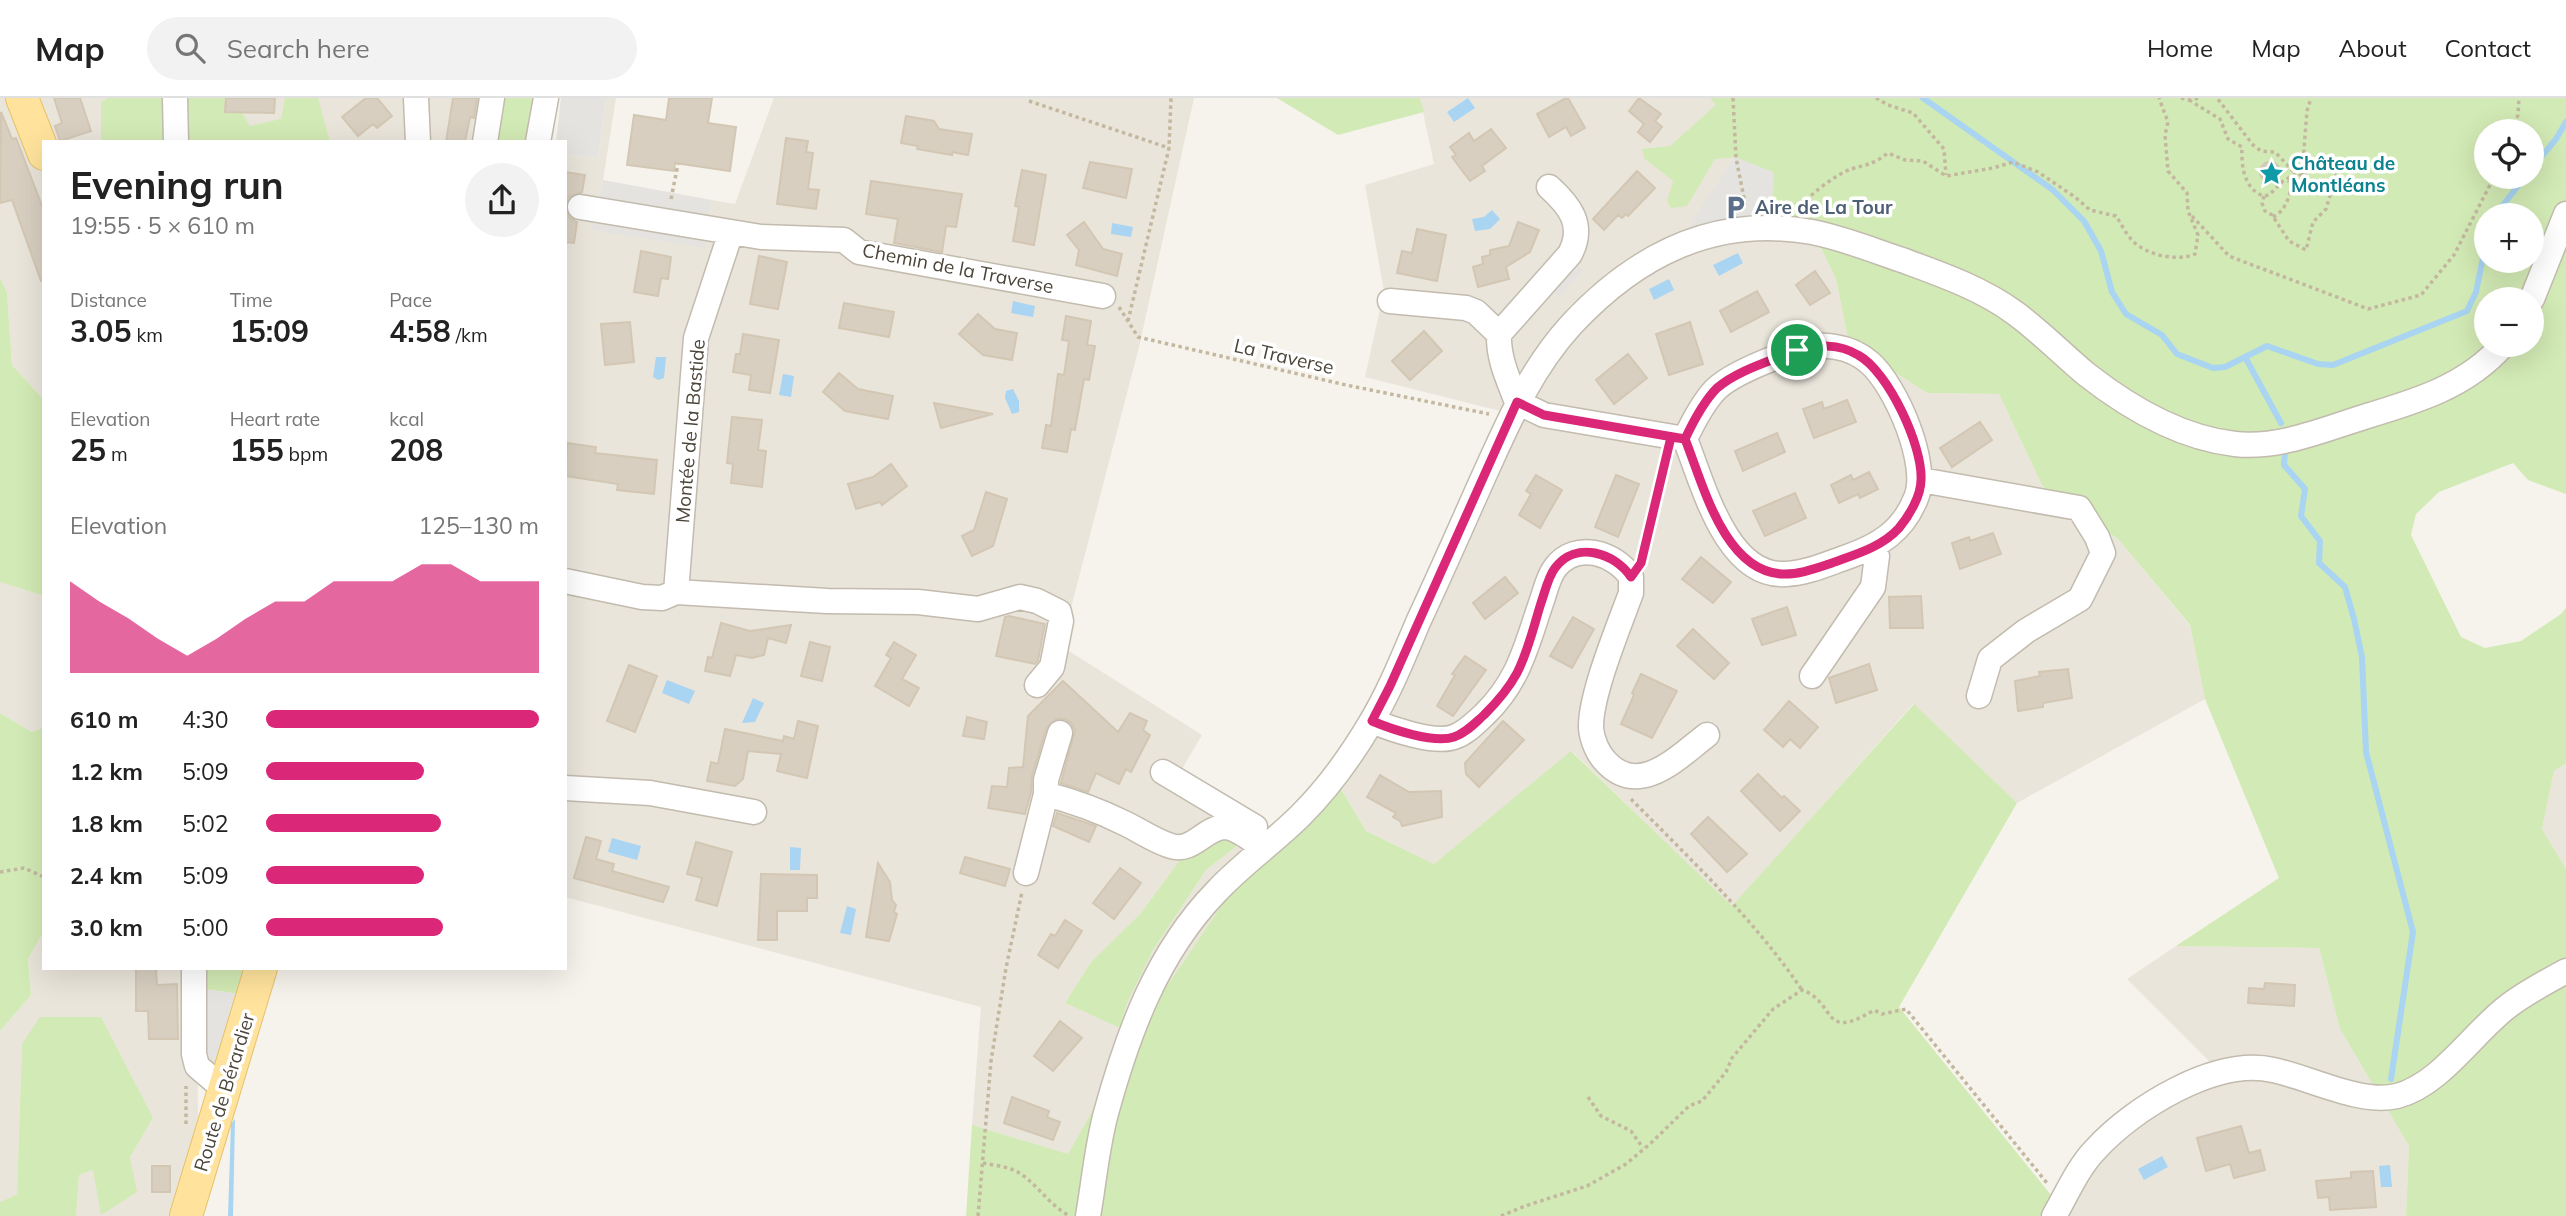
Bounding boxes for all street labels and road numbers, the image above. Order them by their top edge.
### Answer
street label: Chemin de la Traverse [860,238,1056,298]
street label: La Traverse [1232,333,1336,379]
street label: Montée de la Bastide [670,338,710,524]
street label: Route de Bérardier [188,1010,260,1174]

